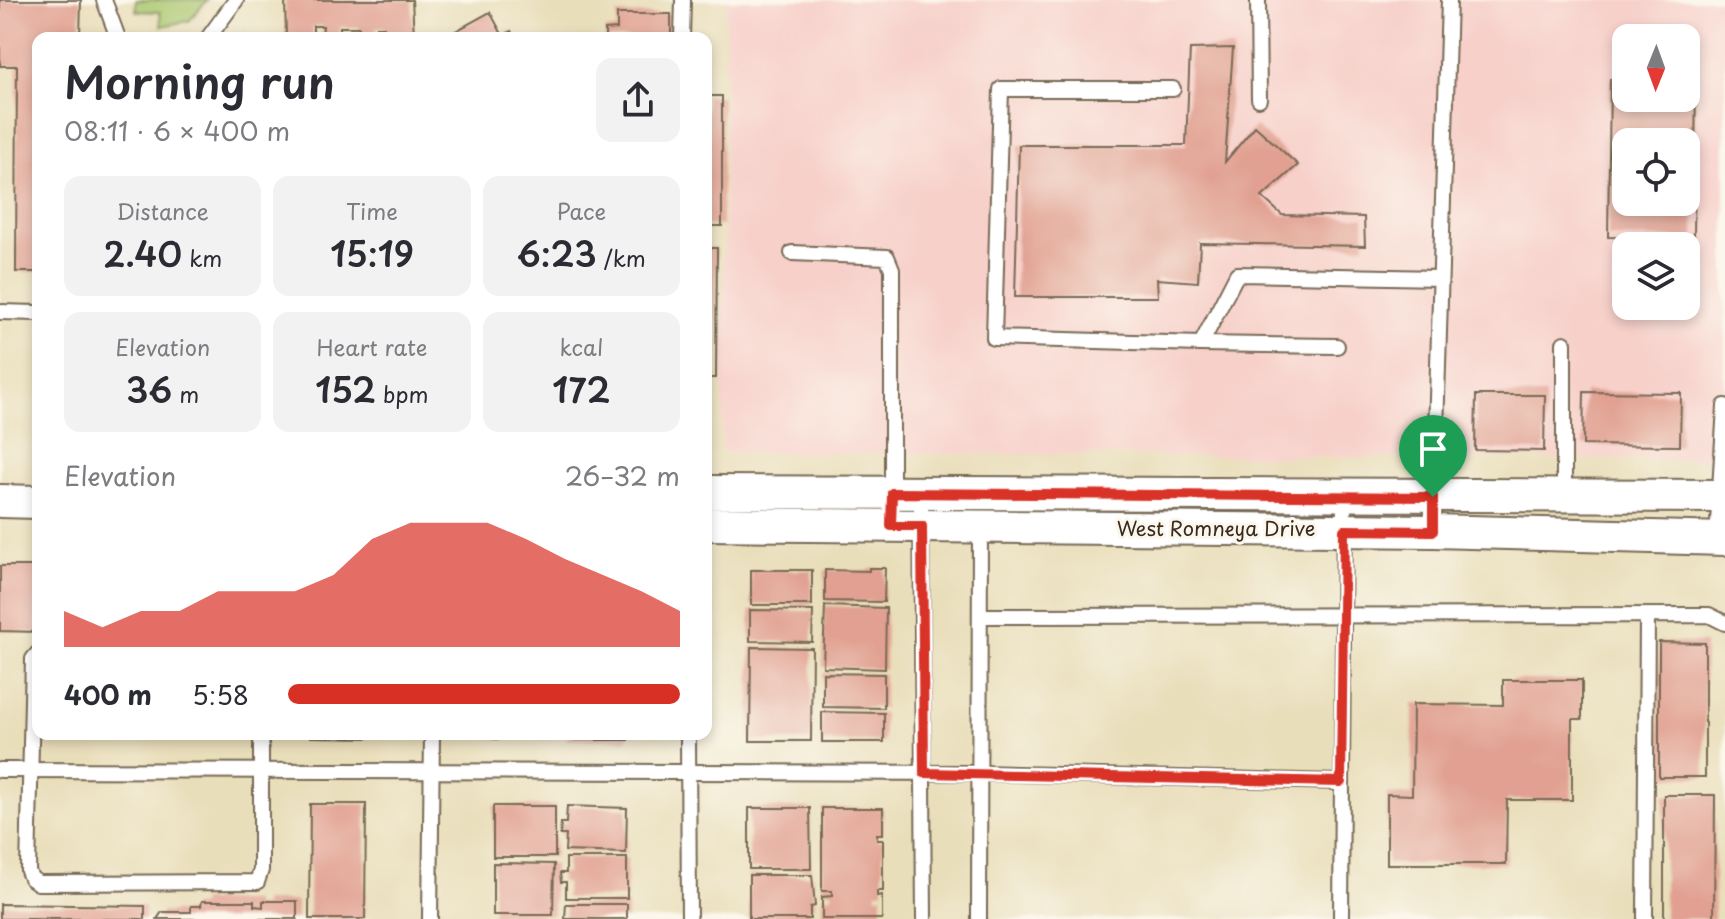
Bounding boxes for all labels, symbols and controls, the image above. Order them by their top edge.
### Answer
north arrow [1612,24,1700,112]
map controls [1612,24,1700,320]
text: Morning run [64,48,335,114]
button: share [596,58,680,142]
text: 08:11 · 6 × 400 m [64,111,290,150]
button: locate [1612,128,1700,216]
text: Distance [117,194,209,227]
text: Time [346,194,398,227]
text: Pace [556,194,606,227]
text: 2.40 [103,227,182,279]
text: 15:19 [330,227,414,279]
text: 6:23 [517,227,597,279]
button: layers [1612,232,1700,320]
text: km [182,241,222,274]
text: /km [597,241,646,274]
text: Elevation [115,330,210,363]
text: Heart rate [316,330,428,363]
text: kcal [559,330,603,363]
text: 36 [126,363,172,415]
text: 152 [315,363,376,415]
text: 172 [552,363,610,415]
text: m [172,377,199,410]
text: bpm [376,377,429,410]
pin [1399,415,1467,497]
icon: arrive [1411,427,1455,471]
text: Elevation [64,456,176,495]
text: 26–32 m [565,456,680,495]
street label: West Romneya Drive [1117,513,1315,543]
text: 400 m [64,675,152,714]
text: 5:58 [192,675,249,714]

